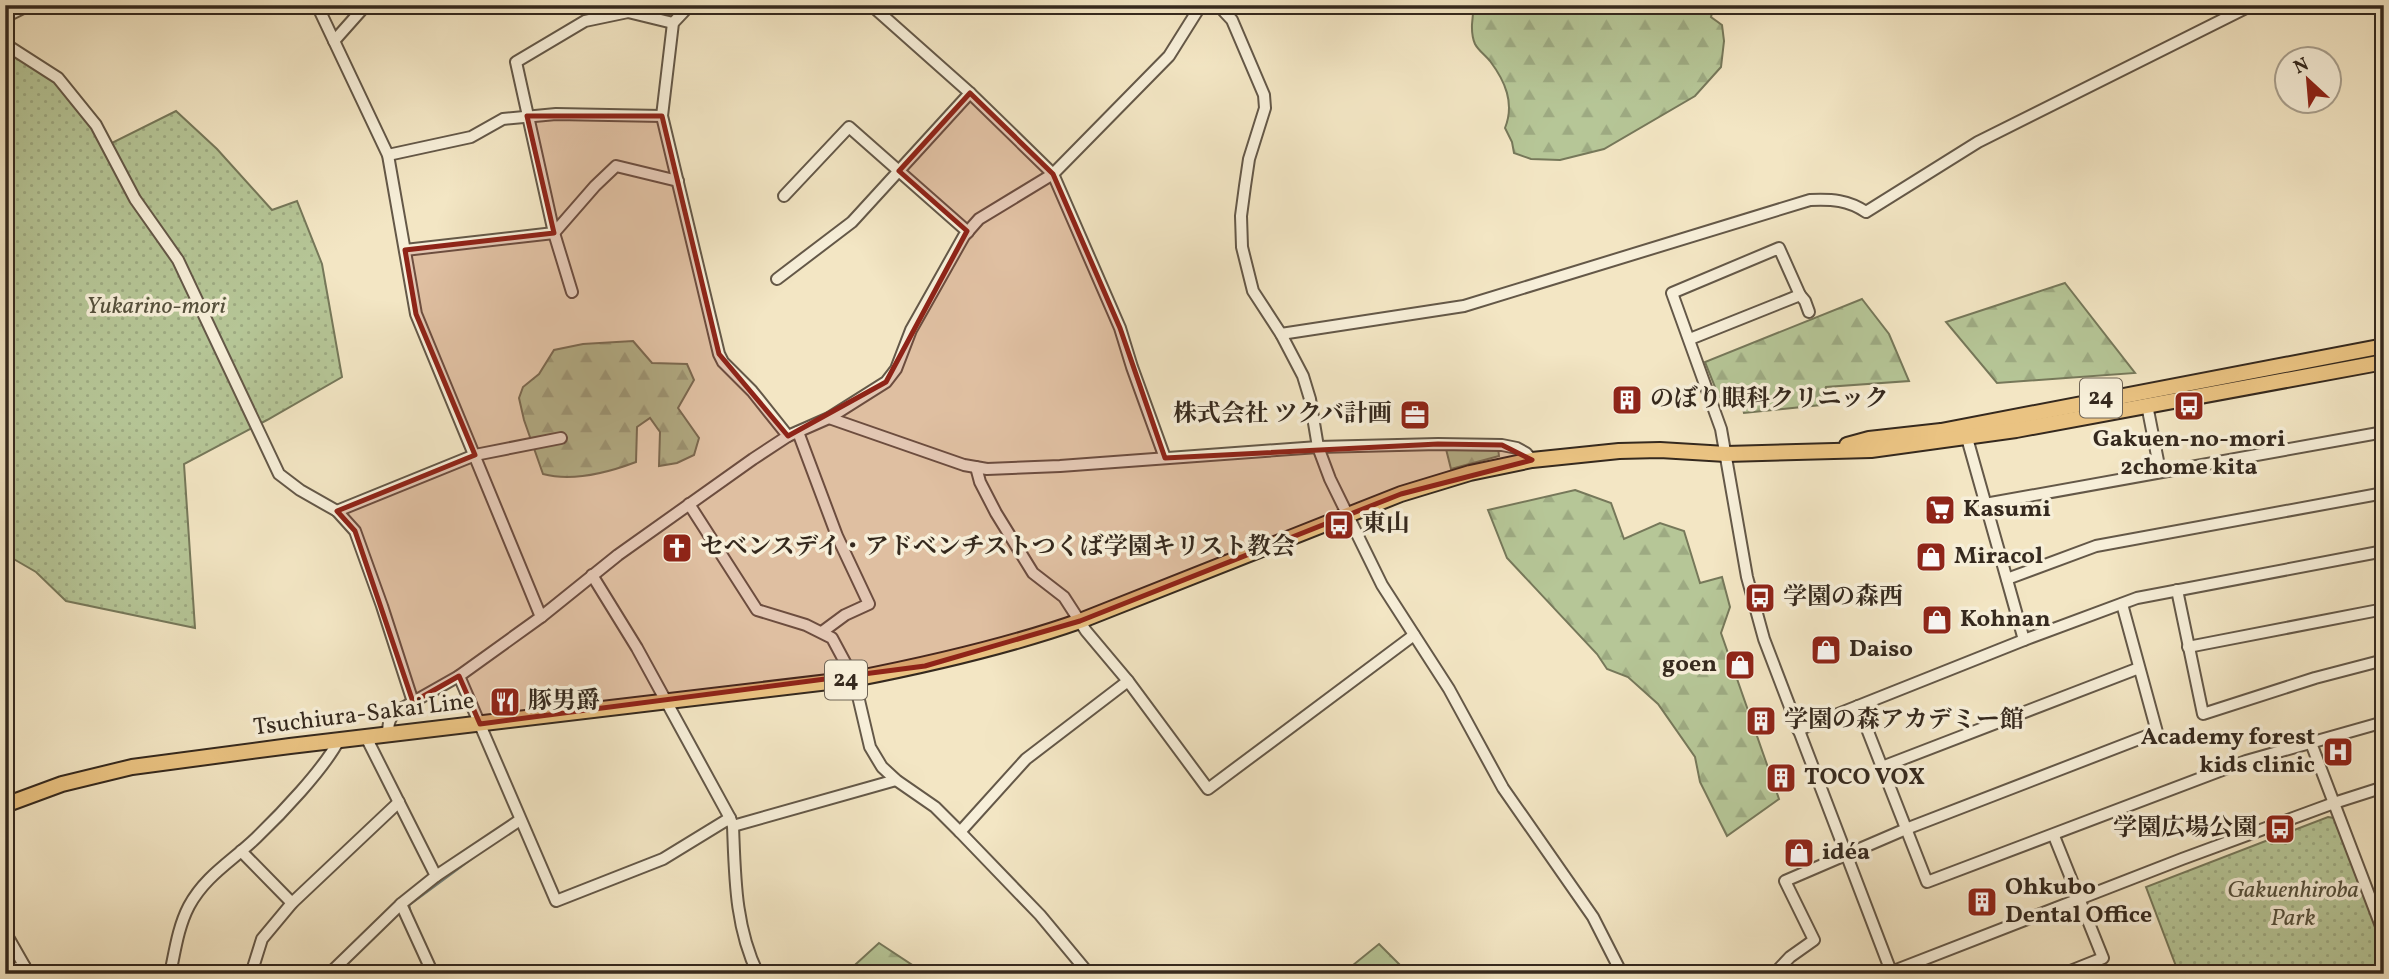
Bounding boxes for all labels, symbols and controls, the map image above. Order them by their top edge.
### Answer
north arrow [2274,46,2344,116]
text: N [2290,52,2314,81]
park label: Yukarino-mori [86,290,227,324]
road number: 24 [2080,378,2122,418]
building icon: のぼり眼科クリニック [1610,383,1644,417]
place label: のぼり眼科クリニック [1650,383,1889,417]
bus stop icon: Gakuen-no-mori 2chome kita [2172,389,2206,423]
place label: 株式会社 ツクバ計画 [1173,398,1392,432]
office icon: 株式会社 ツクバ計画 [1398,398,1432,432]
place label: Gakuen-no-mori 2chome kita [2093,423,2285,485]
supermarket icon: Kasumi [1923,493,1957,527]
place label: Kasumi [1963,493,2051,527]
bus stop icon: 東山 [1322,508,1356,542]
place label: 東山 [1362,508,1410,542]
church icon: セベンスデイ・アドベンチストつくば学園キリスト教会 [660,531,694,565]
place label: セベンスデイ・アドベンチストつくば学園キリスト教会 [700,531,1295,565]
shop icon: Miracol [1914,540,1948,574]
place label: Miracol [1954,540,2043,574]
bus stop icon: 学園の森西 [1743,581,1777,615]
place label: 学園の森西 [1783,581,1903,615]
shop icon: Kohnan [1920,603,1954,637]
place label: Kohnan [1960,603,2051,637]
shop icon: Daiso [1809,633,1843,667]
place label: Daiso [1849,633,1913,667]
place label: goen [1662,648,1717,682]
shop icon: goen [1723,648,1757,682]
road number: 24 [825,660,867,700]
street label: Tsuchiura-Sakai Line [251,685,477,745]
restaurant icon: 豚男爵 [488,685,522,719]
place label: 豚男爵 [528,685,600,719]
building icon: 学園の森アカデミー館 [1744,704,1778,738]
place label: 学園の森アカデミー館 [1784,704,2024,738]
place label: Academy forest kids clinic [2141,721,2315,783]
hospital icon: Academy forest kids clinic [2321,735,2355,769]
building icon: TOCO VOX [1764,761,1798,795]
place label: TOCO VOX [1804,761,1925,795]
place label: 学園広場公園 [2113,812,2257,846]
bus stop icon: 学園広場公園 [2263,812,2297,846]
shop icon: idéa [1782,836,1816,870]
place label: idéa [1822,836,1870,870]
place label: Ohkubo Dental Office [2005,871,2152,933]
park label: Gakuenhiroba Park [2227,874,2359,936]
building icon: Ohkubo Dental Office [1965,885,1999,919]

